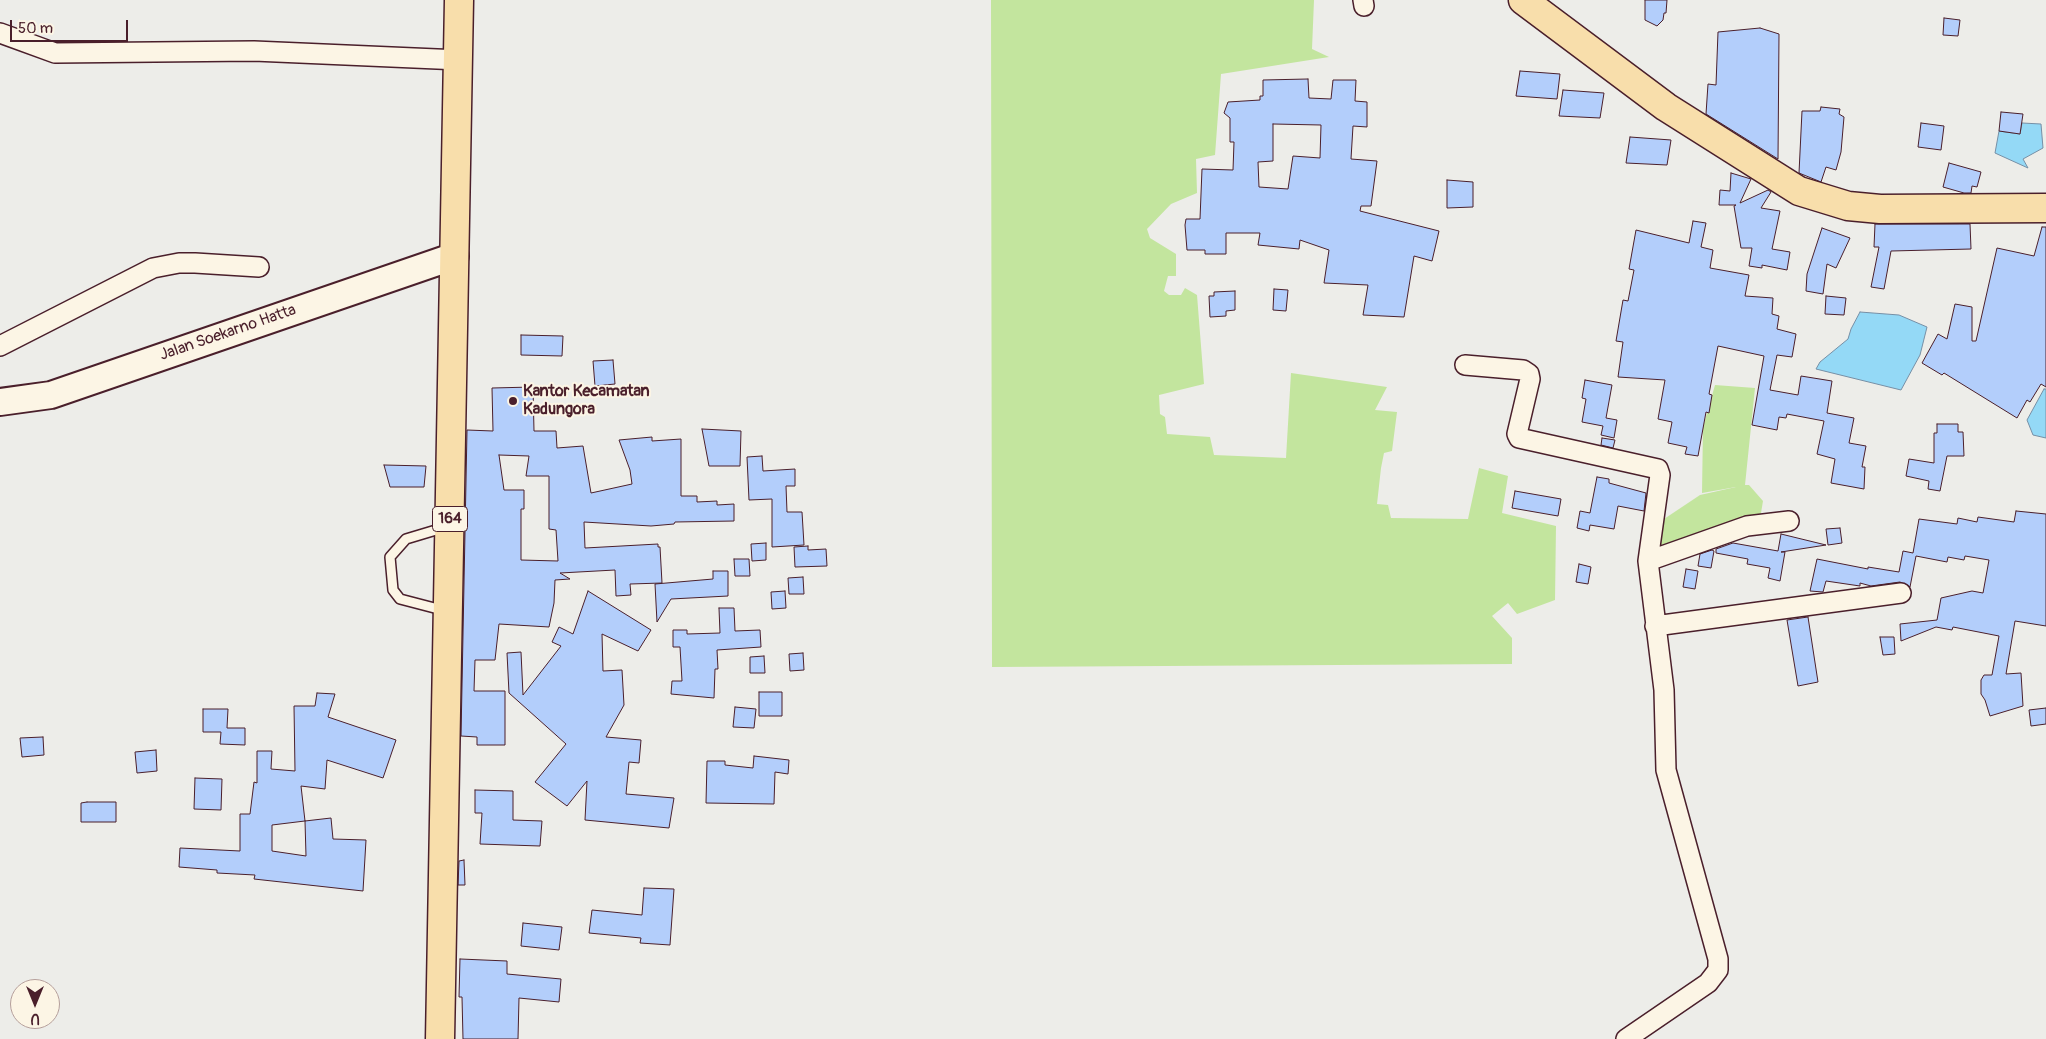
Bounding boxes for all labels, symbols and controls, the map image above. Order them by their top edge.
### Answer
scale bar [12,10,130,42]
text: 50 m [18,19,53,38]
street label: Jalan Soekarno Hatta [157,301,299,365]
place label: Kantor Kecamatan Kadungora [523,382,649,420]
marker: Kantor Kecamatan Kadungora [507,395,519,407]
road number: 164 [432,506,468,532]
north arrow [10,979,60,1029]
text: U [30,1010,40,1027]

